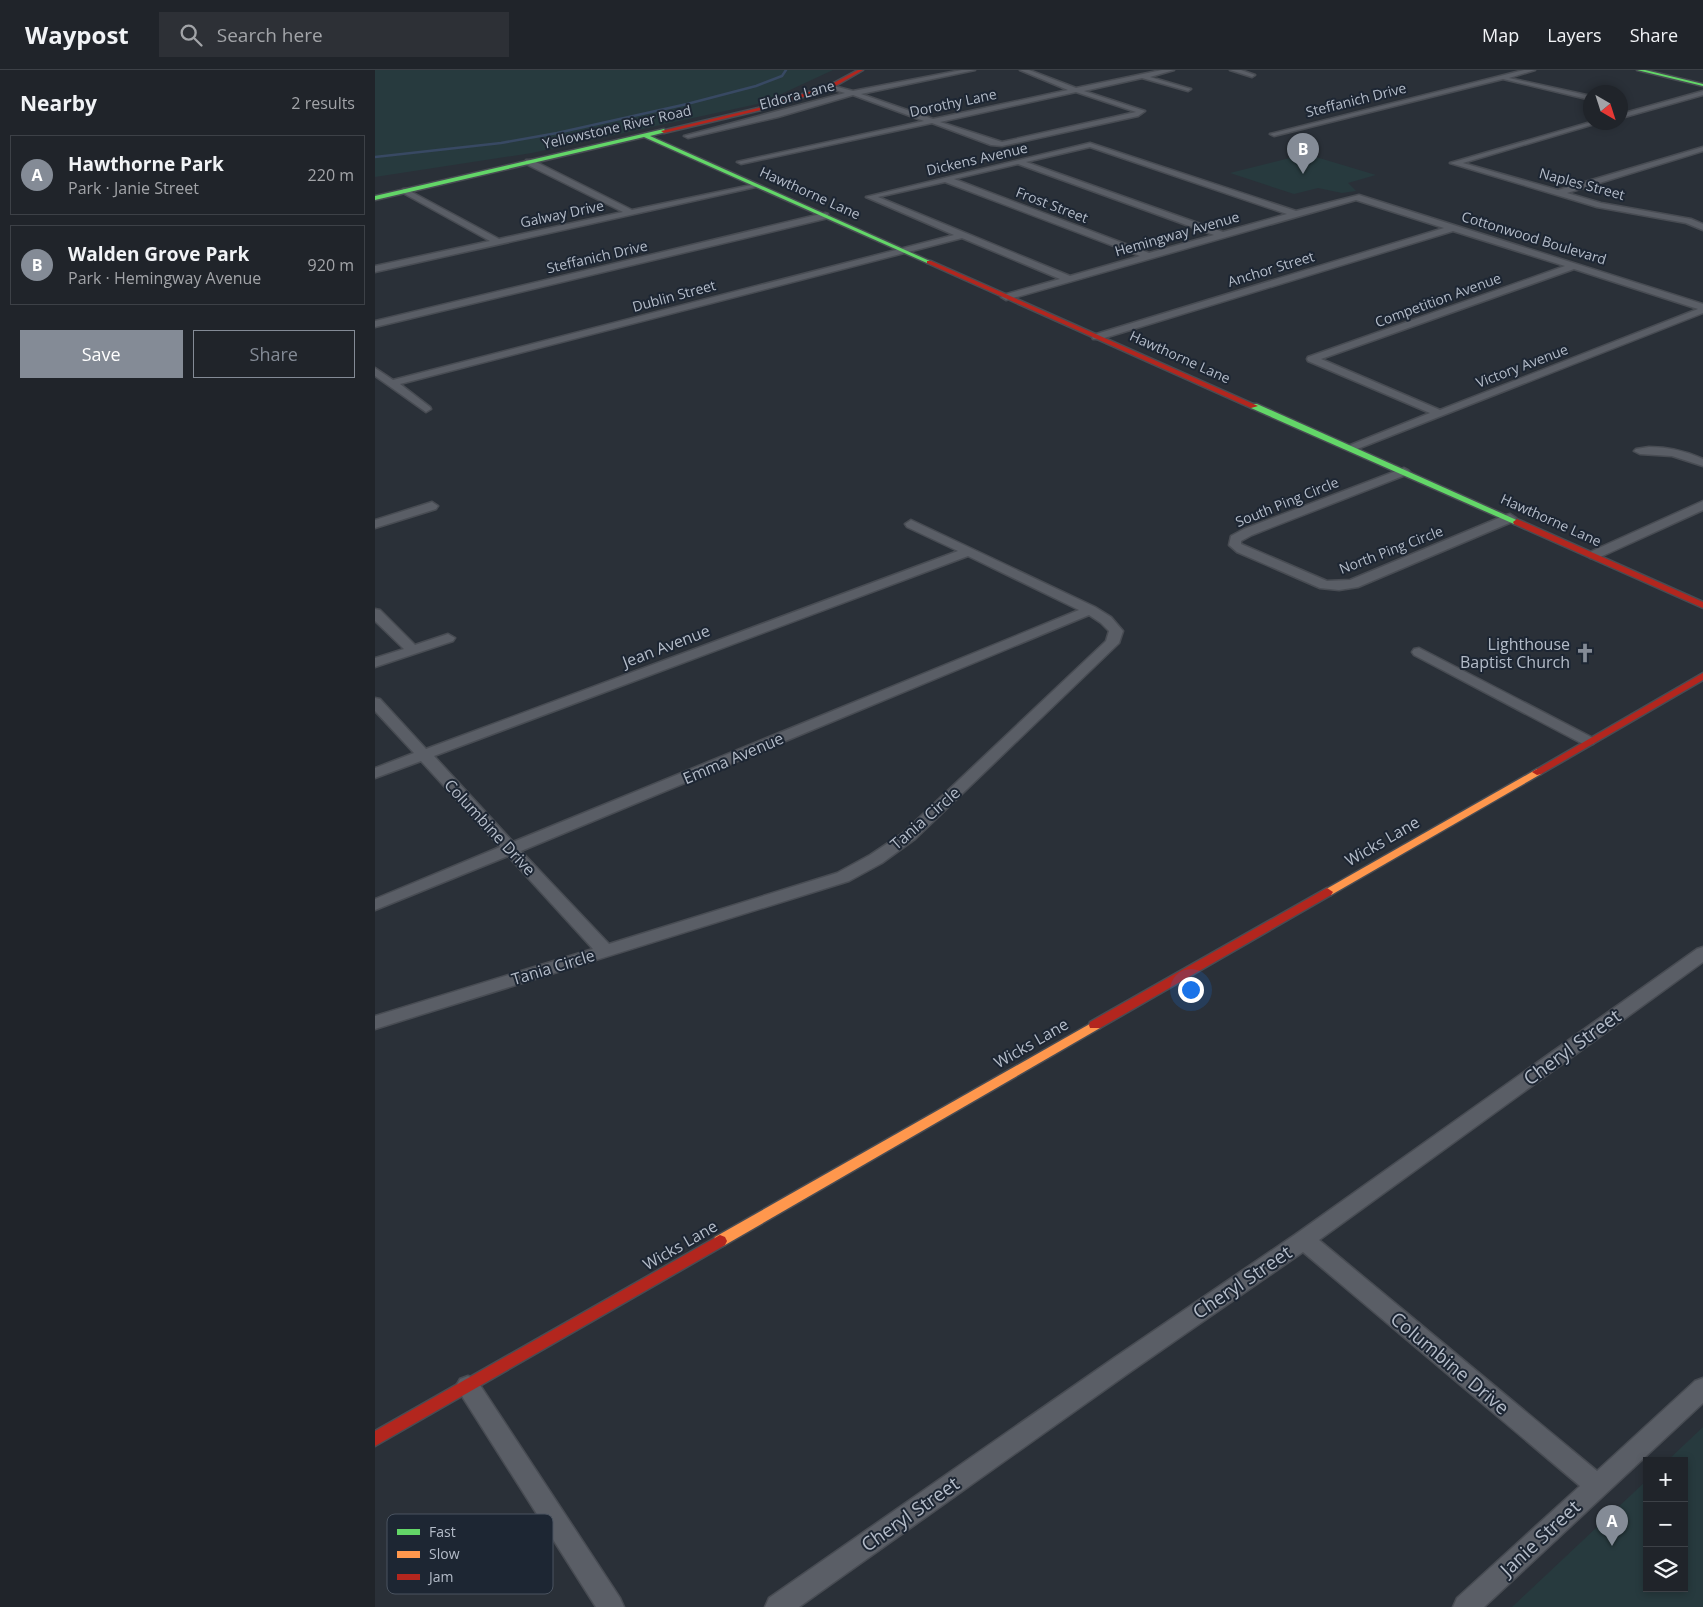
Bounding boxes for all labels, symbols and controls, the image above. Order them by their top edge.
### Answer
search box [159,12,509,57]
text: Waypost [25,18,129,51]
icon: search [177,21,205,49]
text: Search here [217,22,323,48]
text: Map [1482,23,1519,47]
text: Layers [1547,23,1602,47]
text: Share [1630,23,1678,47]
street label: Eldora Lane [757,75,837,114]
street label: Steffanich Drive [1304,78,1408,121]
street label: Dorothy Lane [908,84,998,121]
north arrow [1583,85,1628,130]
text: Nearby [20,89,97,117]
text: 2 results [291,92,355,114]
street label: Yellowstone River Road [541,100,693,153]
pin: B [1287,133,1319,174]
street label: Dickens Avenue [924,138,1029,179]
text: Hawthorne Park [68,151,224,177]
street label: Hawthorne Lane [757,162,864,223]
street label: Naples Street [1537,163,1627,204]
text: A [31,164,43,186]
text: 220 m [308,164,354,186]
text: Park · Janie Street [68,177,199,199]
street label: Frost Street [1013,182,1091,227]
street label: Galway Drive [518,195,606,232]
street label: Cottonwood Boulevard [1459,206,1609,269]
street label: Hemingway Avenue [1112,207,1242,260]
street label: Steffanich Drive [545,236,649,277]
text: Walden Grove Park [68,241,249,267]
street label: Anchor Street [1225,246,1316,291]
text: B [32,254,42,276]
text: 920 m [308,254,354,276]
text: Park · Hemingway Avenue [68,267,261,289]
street label: Competition Avenue [1372,268,1504,331]
street label: Dublin Street [630,275,718,316]
street label: Hawthorne Lane [1127,326,1234,387]
button: Save [20,330,183,378]
button: Share [193,330,355,378]
street label: Victory Avenue [1473,339,1571,392]
street label: South Ping Circle [1232,472,1341,531]
street label: Hawthorne Lane [1498,489,1605,550]
street label: North Ping Circle [1336,521,1446,578]
street label: Jean Avenue [617,619,713,673]
place label: Lighthouse Baptist Church [1460,633,1570,673]
church icon: Lighthouse Baptist Church [1574,642,1596,664]
street label: Emma Avenue [679,727,787,789]
street label: Columbine Drive [440,774,540,880]
street label: Tania Circle [885,781,965,854]
street label: Wicks Lane [1341,811,1423,871]
street label: Tania Circle [509,944,597,990]
your location [1178,977,1204,1003]
street label: Cheryl Street [1518,1003,1626,1091]
street label: Wicks Lane [990,1013,1072,1073]
street label: Wicks Lane [639,1215,721,1275]
street label: Cheryl Street [1187,1239,1297,1325]
street label: Columbine Drive [1385,1306,1515,1420]
map controls [1643,1457,1688,1592]
button: + [1643,1457,1688,1502]
street label: Cheryl Street [856,1470,964,1557]
street label: Janie Street [1493,1494,1586,1583]
button: − [1643,1502,1688,1547]
pin: A [1596,1505,1628,1546]
legend [387,1514,553,1594]
text: Fast [429,1522,456,1541]
text: Slow [429,1544,460,1563]
button: layers [1643,1547,1688,1592]
text: Jam [427,1567,454,1586]

